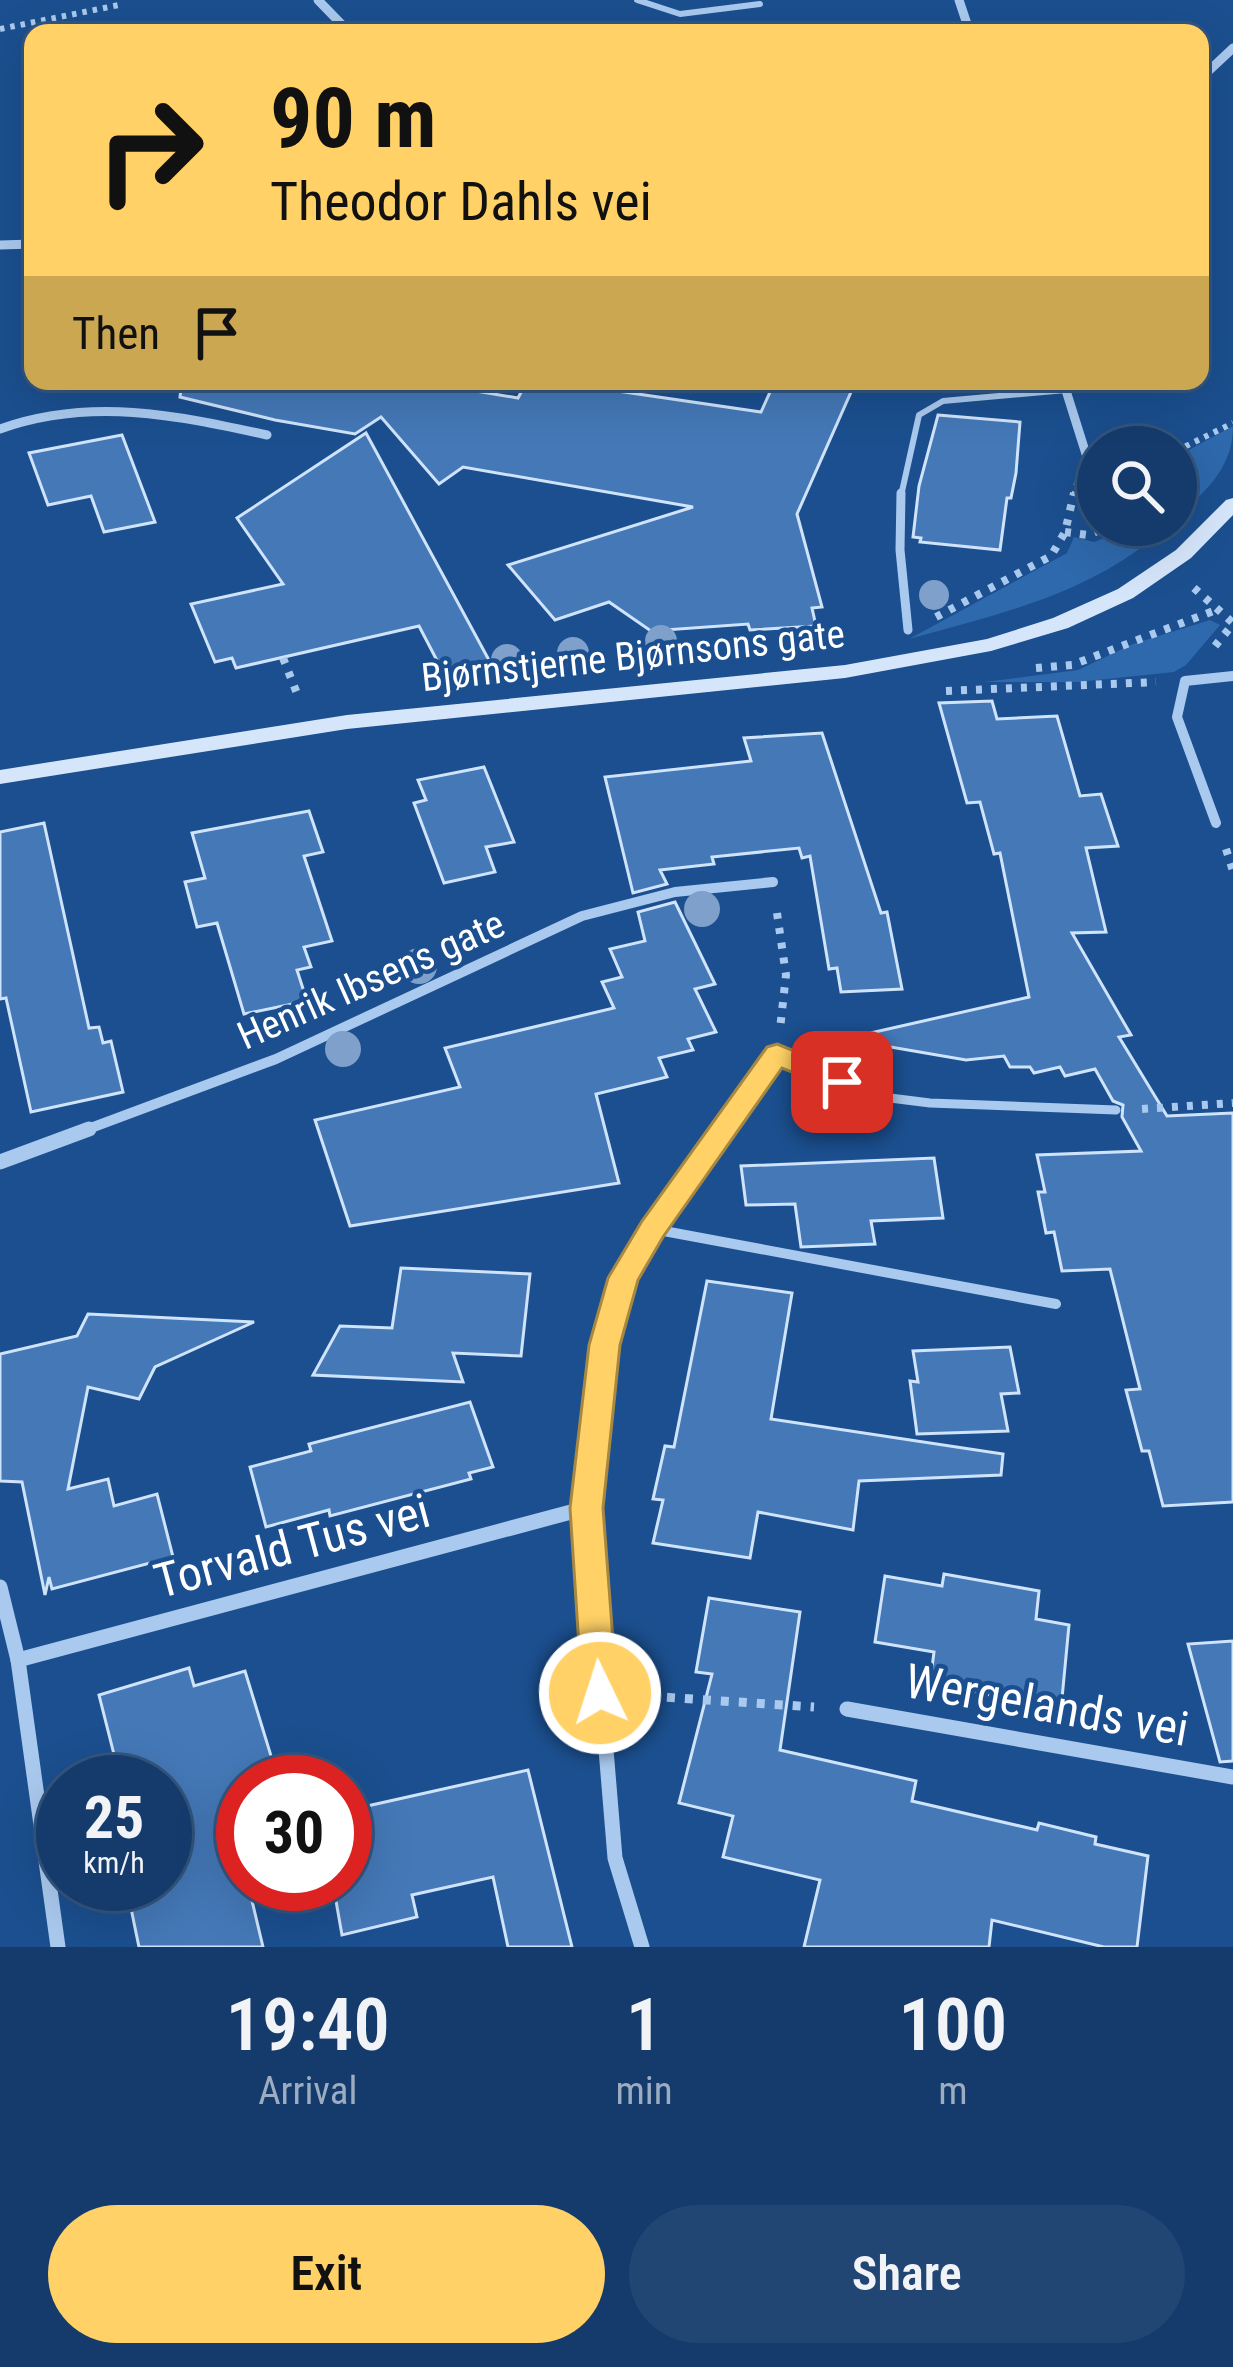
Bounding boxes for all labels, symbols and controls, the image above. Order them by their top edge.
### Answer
text: 90 m [270,69,437,168]
icon: right [72,72,228,228]
text: Theodor Dahls vei [270,170,652,233]
icon: arrive [184,300,250,366]
text: Then [72,307,160,360]
map controls [1077,426,1197,546]
button: search [1077,426,1197,546]
street label: Bjørnstjerne Bjørnsons gate [419,611,847,701]
street label: Henrik Ibsens gate [230,901,512,1059]
pin [791,1031,893,1133]
icon: arrive [809,1049,875,1115]
street label: Torvald Tus vei [148,1482,436,1610]
position arrow [537,1630,663,1756]
street label: Wergelands vei [901,1652,1193,1758]
speed limit sign: 30 [216,1755,372,1911]
text: 25 [84,1782,144,1853]
text: km/h [83,1845,145,1880]
text: 19:40 [226,1983,390,2068]
text: 1 [626,1983,662,2068]
text: 100 [899,1983,1007,2068]
text: Arrival [258,2068,357,2114]
text: min [616,2068,673,2114]
text: m [938,2068,968,2114]
button: Exit [48,2205,605,2343]
button: Share [629,2205,1185,2343]

